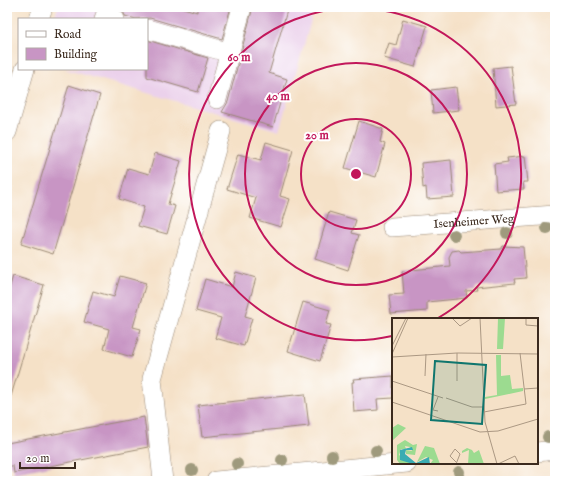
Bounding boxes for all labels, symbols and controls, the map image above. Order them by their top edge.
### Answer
legend [18,18,148,70]
text: Road [54,27,82,42]
text: Building [54,47,98,62]
text: 60 m [228,50,251,65]
text: 40 m [266,89,291,104]
text: 20 m [305,128,329,143]
centre of rings [349,167,363,181]
street label: Isenheimer Weg [433,211,515,232]
inset map [392,318,538,464]
scale bar [20,444,75,470]
text: 20 m [26,451,49,466]

